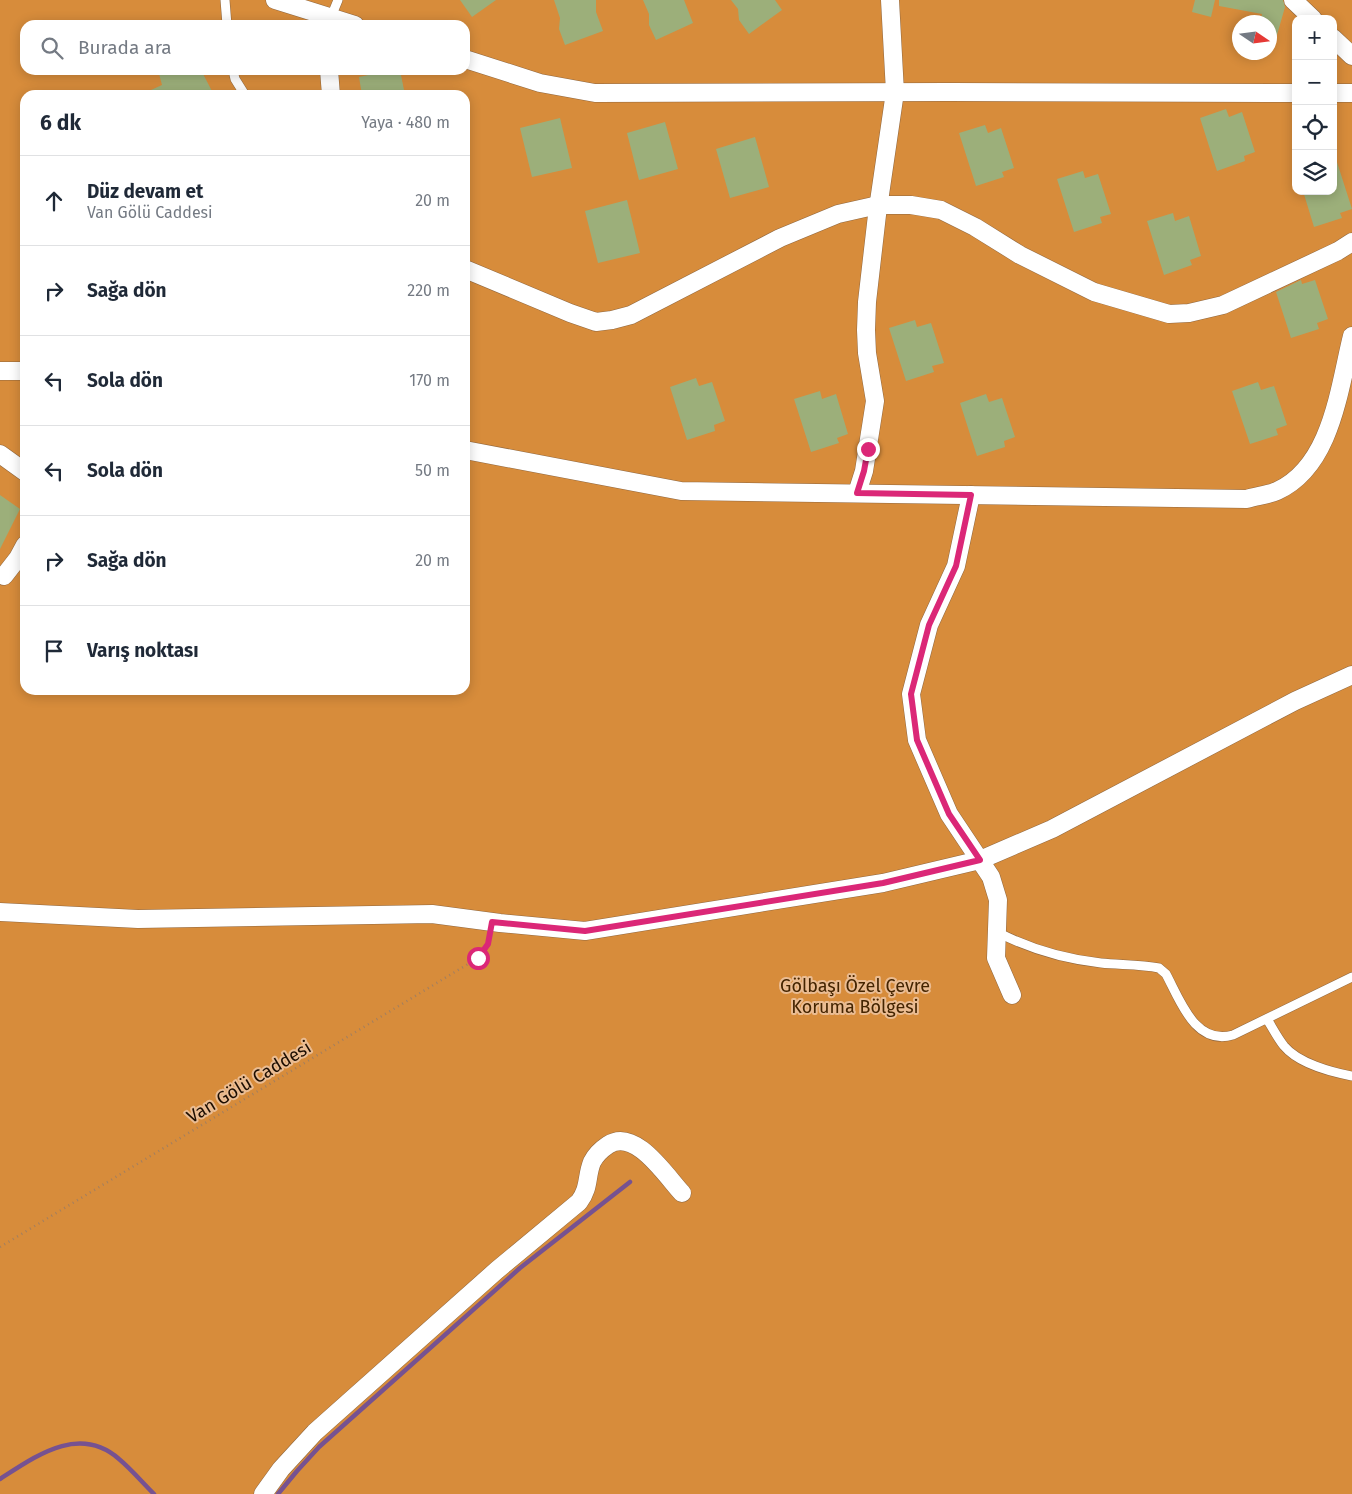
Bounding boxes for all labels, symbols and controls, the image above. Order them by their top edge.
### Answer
north arrow [1232,15,1277,60]
map controls [1292,15,1337,195]
button: + [1292,15,1337,60]
search box [20,20,470,75]
icon: search [38,34,66,62]
text: Burada ara [78,36,172,59]
button: − [1292,60,1337,105]
button: locate [1292,105,1337,150]
text: 6 dk [40,110,81,136]
text: Yaya · 480 m [361,113,450,132]
button: layers [1292,150,1337,195]
text: Düz devam et [87,180,203,203]
icon: ahead [40,187,68,215]
text: 20 m [415,191,450,210]
text: Van Gölü Caddesi [87,203,213,222]
icon: right [40,277,68,305]
text: Sağa dön [87,279,167,302]
text: 220 m [407,281,450,300]
icon: left [40,367,68,395]
text: Sola dön [87,369,163,392]
text: 170 m [409,371,450,390]
route end [857,438,880,461]
icon: left [40,457,68,485]
text: Sola dön [87,459,163,482]
text: 50 m [415,461,450,480]
icon: right [40,547,68,575]
text: Sağa dön [87,549,167,572]
text: 20 m [415,551,450,570]
icon: arrive [40,637,68,665]
text: Varış noktası [87,639,199,662]
route start [467,947,490,970]
park label: Gölbaşı Özel Çevre Koruma Bölgesi [780,975,930,1018]
street label: Van Gölü Caddesi [183,1036,315,1128]

